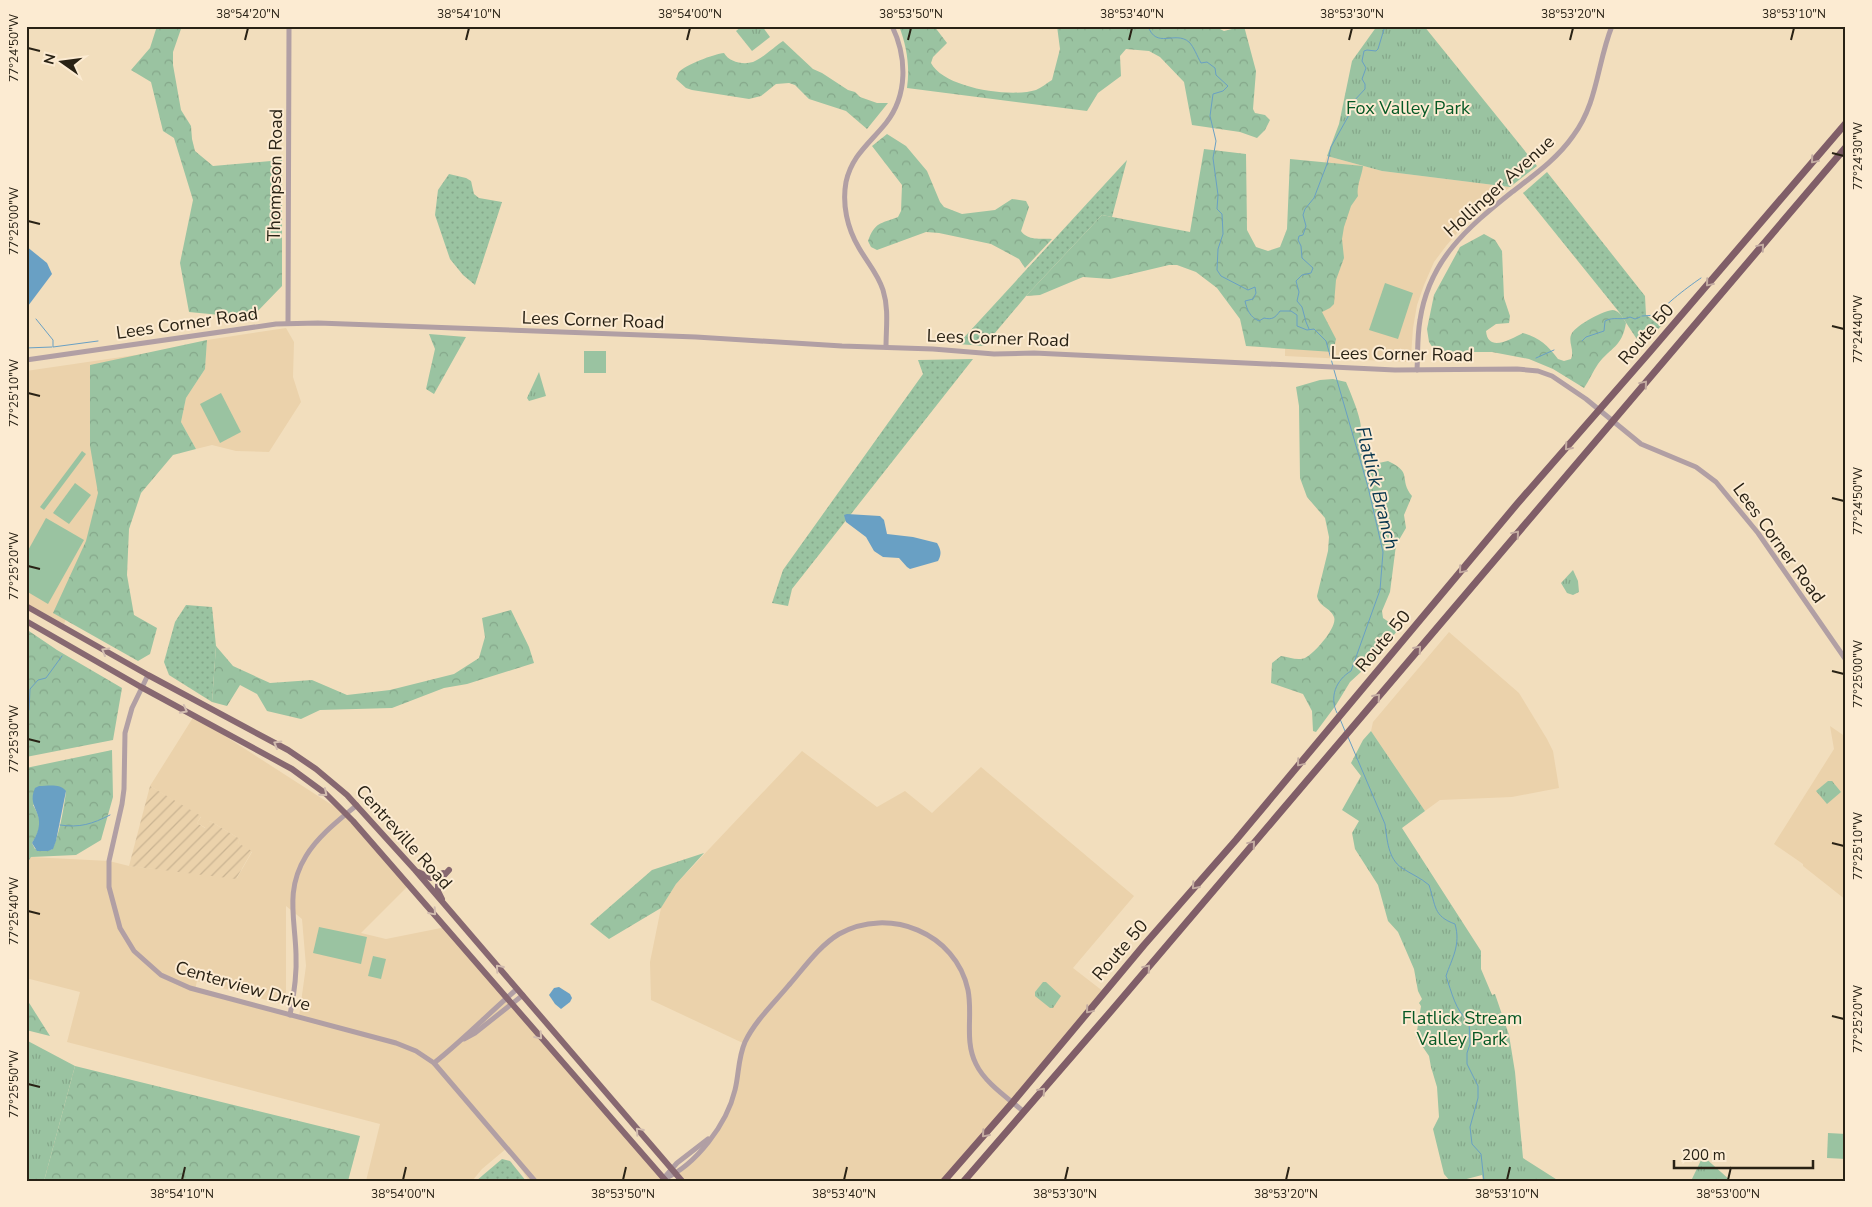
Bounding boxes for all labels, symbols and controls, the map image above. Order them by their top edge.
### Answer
text: 38°54'20"N [216,6,280,22]
text: 38°54'10"N [437,6,501,22]
text: 38°54'00"N [658,6,722,22]
text: 38°53'50"N [879,6,943,22]
text: 38°53'40"N [1100,6,1164,22]
text: 38°53'30"N [1320,6,1384,22]
text: 38°53'20"N [1541,6,1605,22]
text: 38°53'10"N [1762,6,1826,22]
text: 77°24'50"W [6,14,22,82]
north arrow [38,38,88,88]
text: N [39,52,60,66]
park label: Fox Valley Park [1346,96,1471,120]
street label: Thompson Road [262,109,288,241]
text: 77°24'30"W [1850,122,1866,190]
street label: Hollinger Avenue [1438,130,1560,242]
one-way arrow [1811,154,1820,163]
text: 77°25'00"W [6,187,22,255]
one-way arrow [1755,243,1764,252]
one-way arrow [1705,278,1714,287]
text: 77°24'40"W [1850,295,1866,363]
street label: Route 50 [1613,298,1679,370]
street label: Lees Corner Road [115,301,259,345]
street label: Lees Corner Road [521,306,665,334]
street label: Lees Corner Road [926,324,1070,352]
street label: Lees Corner Road [1330,341,1474,367]
text: 77°25'10"W [6,359,22,427]
one-way arrow [1638,381,1647,390]
water label: Flatlick Branch [1349,424,1405,552]
one-way arrow [1564,441,1573,450]
text: 77°24'50"W [1850,467,1866,535]
street label: Lees Corner Road [1727,478,1831,608]
one-way arrow [1511,530,1520,539]
text: 77°25'20"W [6,532,22,600]
one-way arrow [1459,565,1468,574]
street label: Route 50 [1350,605,1416,677]
text: 77°25'00"W [1850,640,1866,708]
one-way arrow [1413,646,1421,655]
one-way arrow [102,648,111,658]
one-way arrow [1371,694,1380,703]
one-way arrow [179,704,188,714]
text: 77°25'30"W [6,705,22,773]
one-way arrow [273,740,282,750]
one-way arrow [1297,757,1306,766]
street label: Centreville Road [350,779,458,895]
one-way arrow [318,787,327,796]
text: 77°25'10"W [1850,812,1866,880]
one-way arrow [1247,840,1256,849]
text: 77°25'40"W [6,877,22,945]
one-way arrow [1192,881,1201,890]
one-way arrow [427,907,436,916]
street label: Route 50 [1087,914,1153,986]
street label: Centerview Drive [173,955,313,1017]
one-way arrow [496,964,505,973]
one-way arrow [1142,964,1151,973]
text: 77°25'20"W [1850,985,1866,1053]
one-way arrow [1086,1004,1095,1013]
park label: Flatlick Stream Valley Park [1402,1006,1522,1051]
one-way arrow [533,1030,542,1039]
text: 77°25'50"W [6,1050,22,1118]
one-way arrow [1036,1088,1045,1097]
one-way arrow [636,1127,645,1136]
one-way arrow [982,1129,991,1138]
scale bar [1674,1137,1813,1169]
text: 200 m [1682,1145,1726,1165]
text: 38°54'10"N [150,1186,214,1202]
text: 38°54'00"N [371,1186,435,1202]
text: 38°53'50"N [591,1186,655,1202]
text: 38°53'40"N [812,1186,876,1202]
text: 38°53'30"N [1033,1186,1097,1202]
text: 38°53'20"N [1254,1186,1318,1202]
text: 38°53'10"N [1475,1186,1539,1202]
text: 38°53'00"N [1696,1186,1760,1202]

